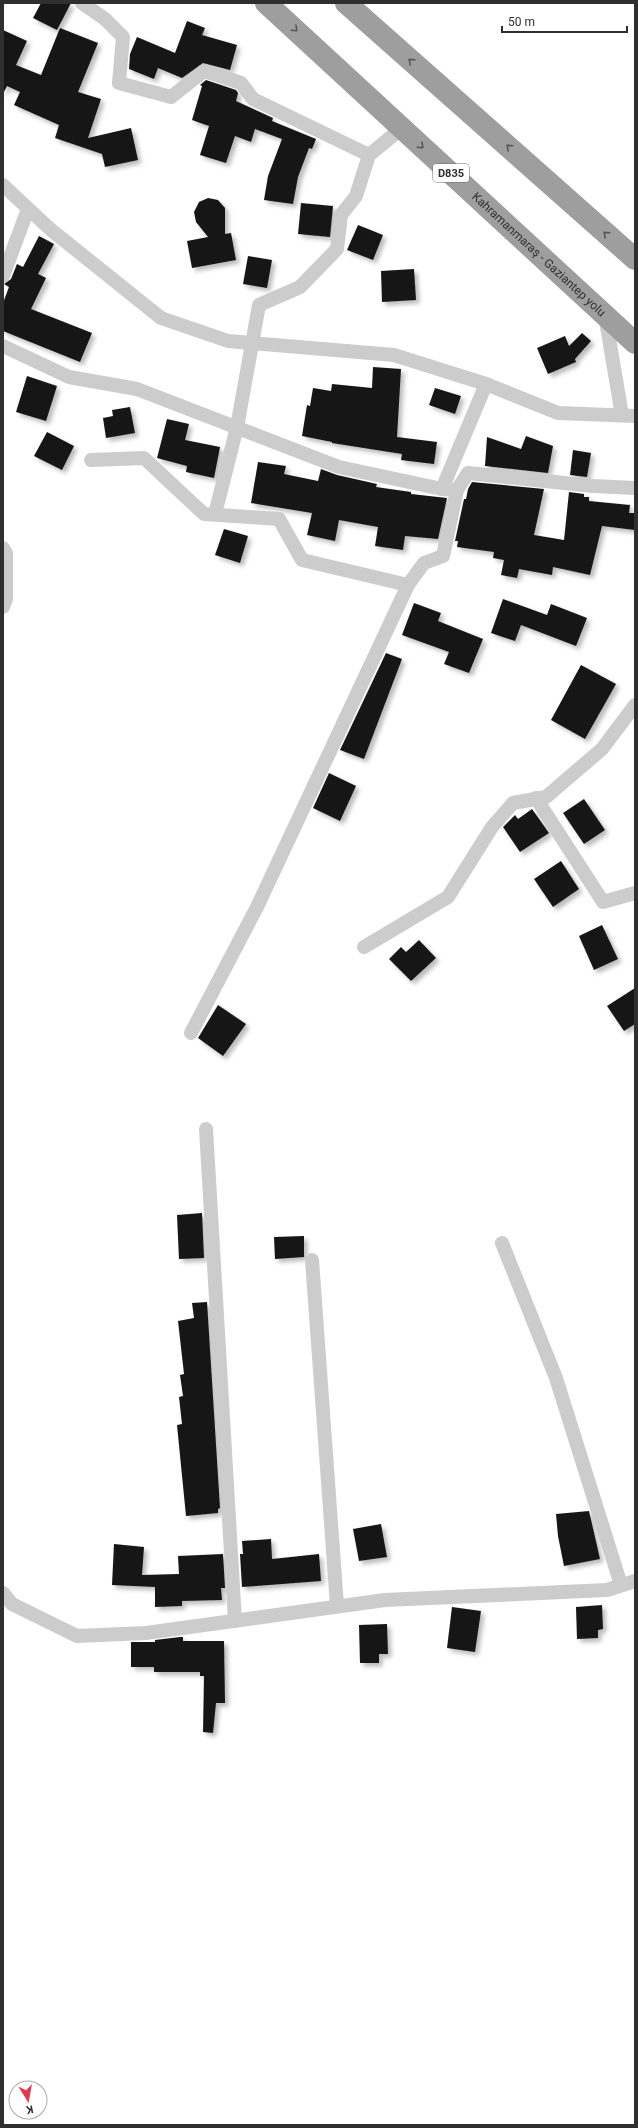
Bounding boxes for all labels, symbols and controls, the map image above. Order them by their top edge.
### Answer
scale bar [502,8,627,34]
text: 50 m [508,15,535,29]
one-way arrow [290,25,298,32]
one-way arrow [409,59,416,66]
one-way arrow [417,141,424,148]
one-way arrow [506,145,513,152]
road number: D835 [433,164,469,182]
street label: Kahramanmaraş - Gaziantep yolu [469,189,608,319]
one-way arrow [603,231,611,238]
north arrow [8,2080,48,2120]
text: K [24,2102,34,2117]

